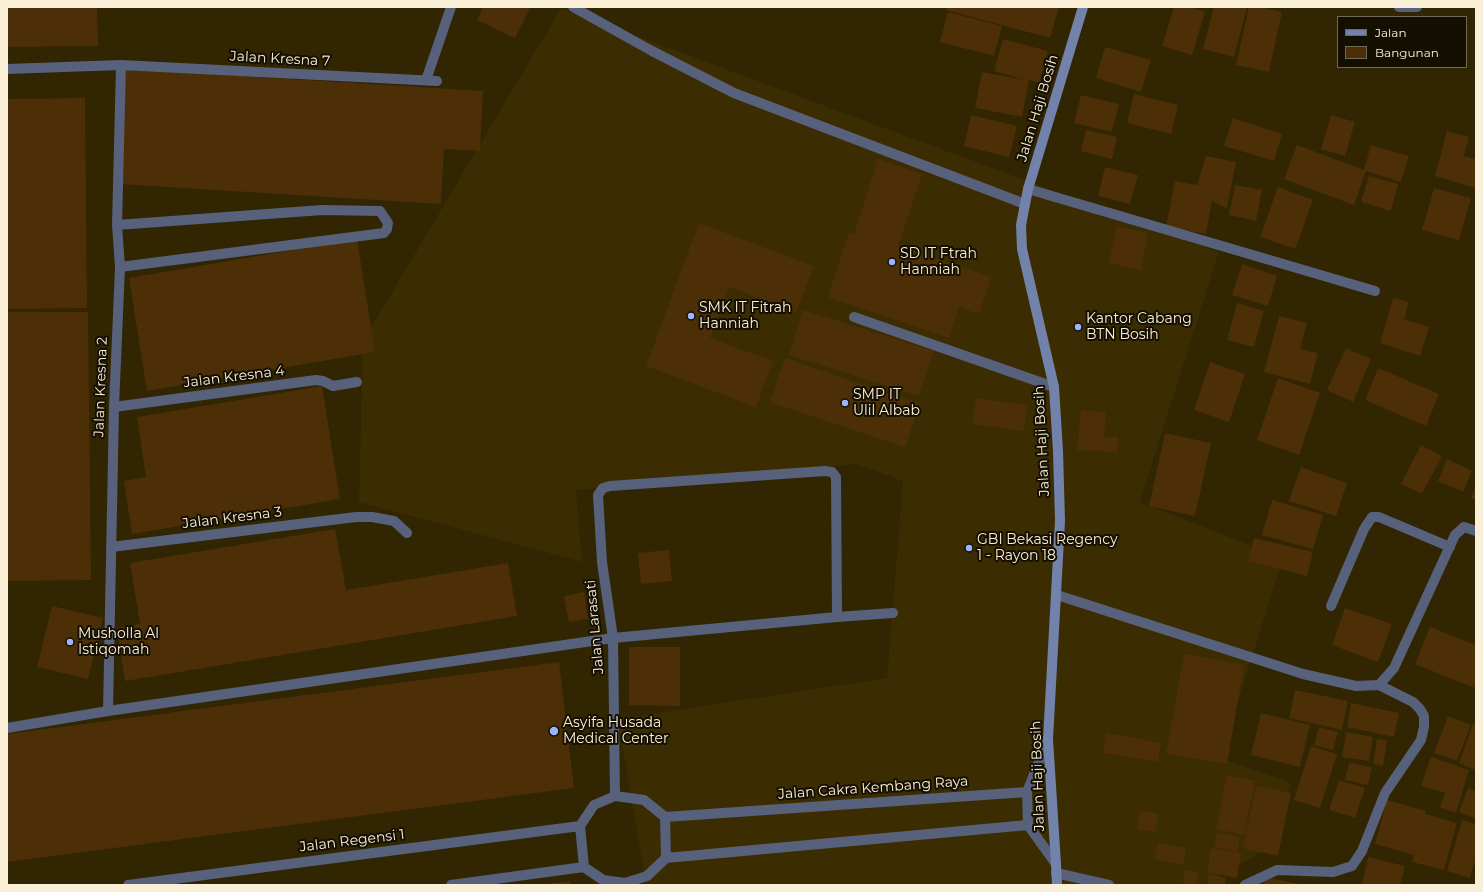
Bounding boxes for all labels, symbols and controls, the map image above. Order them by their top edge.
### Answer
legend [1337,16,1467,68]
text: Jalan [1375,25,1407,40]
text: Bangunan [1375,45,1439,60]
street label: Jalan Kresna 7 [229,48,331,70]
street label: Jalan Haji Bosih [1014,53,1062,163]
place label: SD IT Ftrah Hanniah [900,246,977,278]
marker: SD IT Ftrah Hanniah [887,257,897,267]
place label: SMK IT Fitrah Hanniah [699,300,791,332]
marker: SMK IT Fitrah Hanniah [686,311,696,321]
place label: Kantor Cabang BTN Bosih [1086,311,1192,344]
marker: Kantor Cabang BTN Bosih [1073,322,1083,332]
street label: Jalan Kresna 2 [91,337,111,437]
street label: Jalan Kresna 4 [183,362,285,392]
street label: Jalan Haji Bosih [1031,385,1053,497]
place label: SMP IT Ulil Albab [853,387,920,420]
marker: SMP IT Ulil Albab [840,398,850,408]
street label: Jalan Kresna 3 [181,504,283,532]
place label: GBI Bekasi Regency 1 - Rayon 18 [977,532,1118,564]
marker: GBI Bekasi Regency 1 - Rayon 18 [964,543,974,553]
street label: Jalan Larasati [583,579,607,675]
place label: Musholla Al Istiqomah [78,626,159,658]
marker: Musholla Al Istiqomah [65,637,75,647]
place label: Asyifa Husada Medical Center [563,715,669,748]
street label: Jalan Haji Bosih [1028,720,1048,832]
marker: Asyifa Husada Medical Center [548,725,560,737]
street label: Jalan Cakra Kembang Raya [777,773,969,803]
street label: Jalan Regensi 1 [298,826,406,856]

